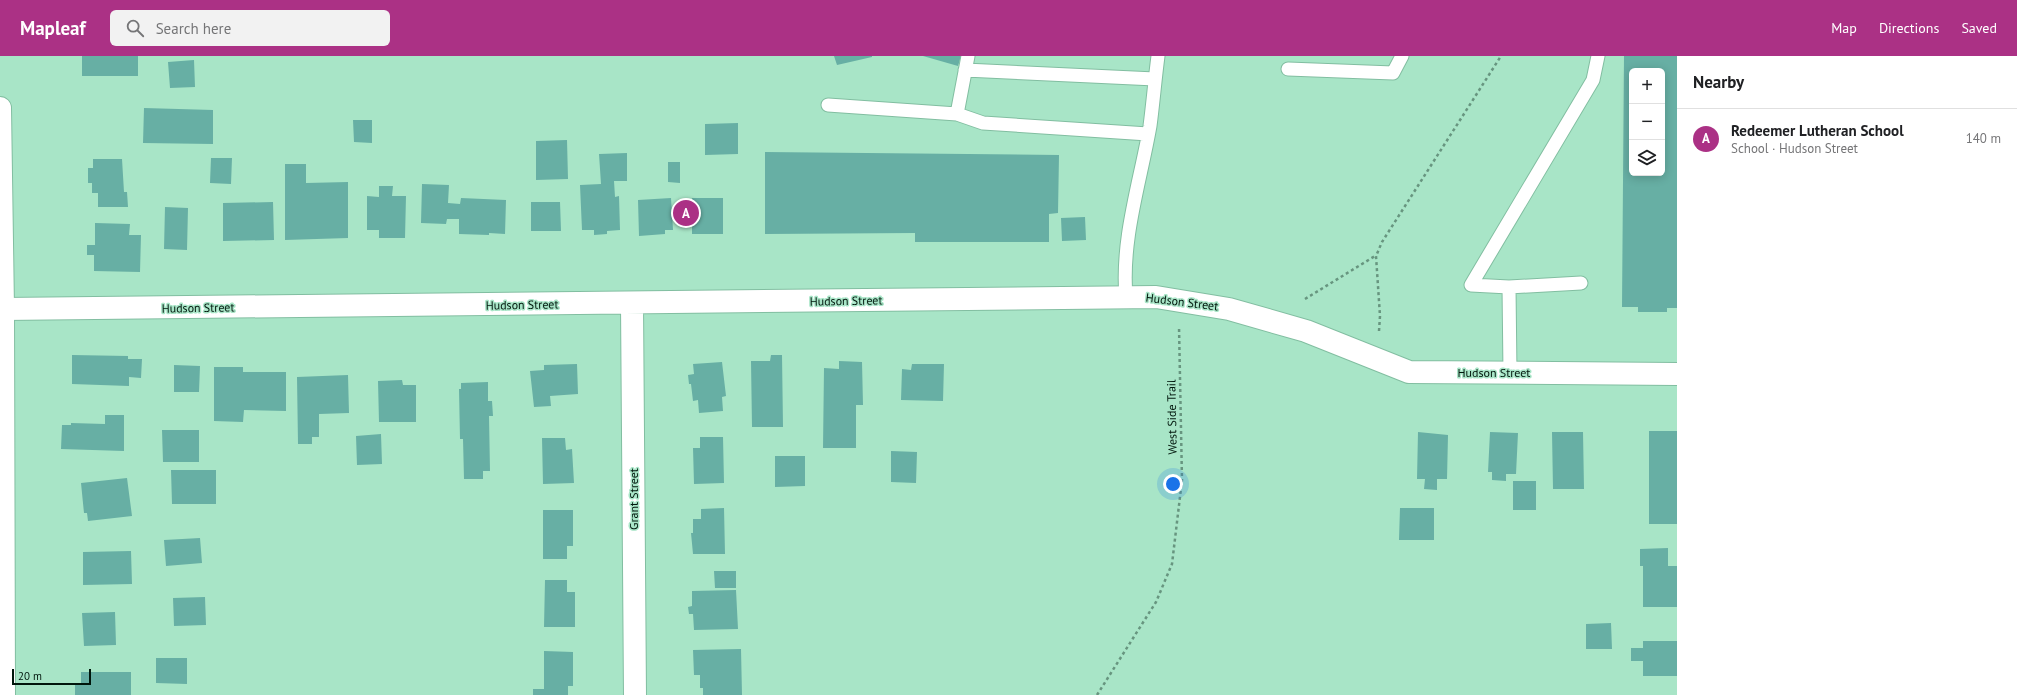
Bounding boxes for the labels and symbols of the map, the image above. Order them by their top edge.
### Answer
pin: A [673,198,699,228]
street label: Hudson Street [1145,290,1219,313]
street label: Hudson Street [809,292,883,309]
street label: Hudson Street [485,296,559,313]
street label: Hudson Street [161,299,235,316]
street label: Hudson Street [1458,365,1530,380]
street label: West Side Trail [1163,379,1180,455]
street label: Grant Street [626,468,641,530]
your location [1163,474,1183,494]
scale bar [12,667,91,686]

